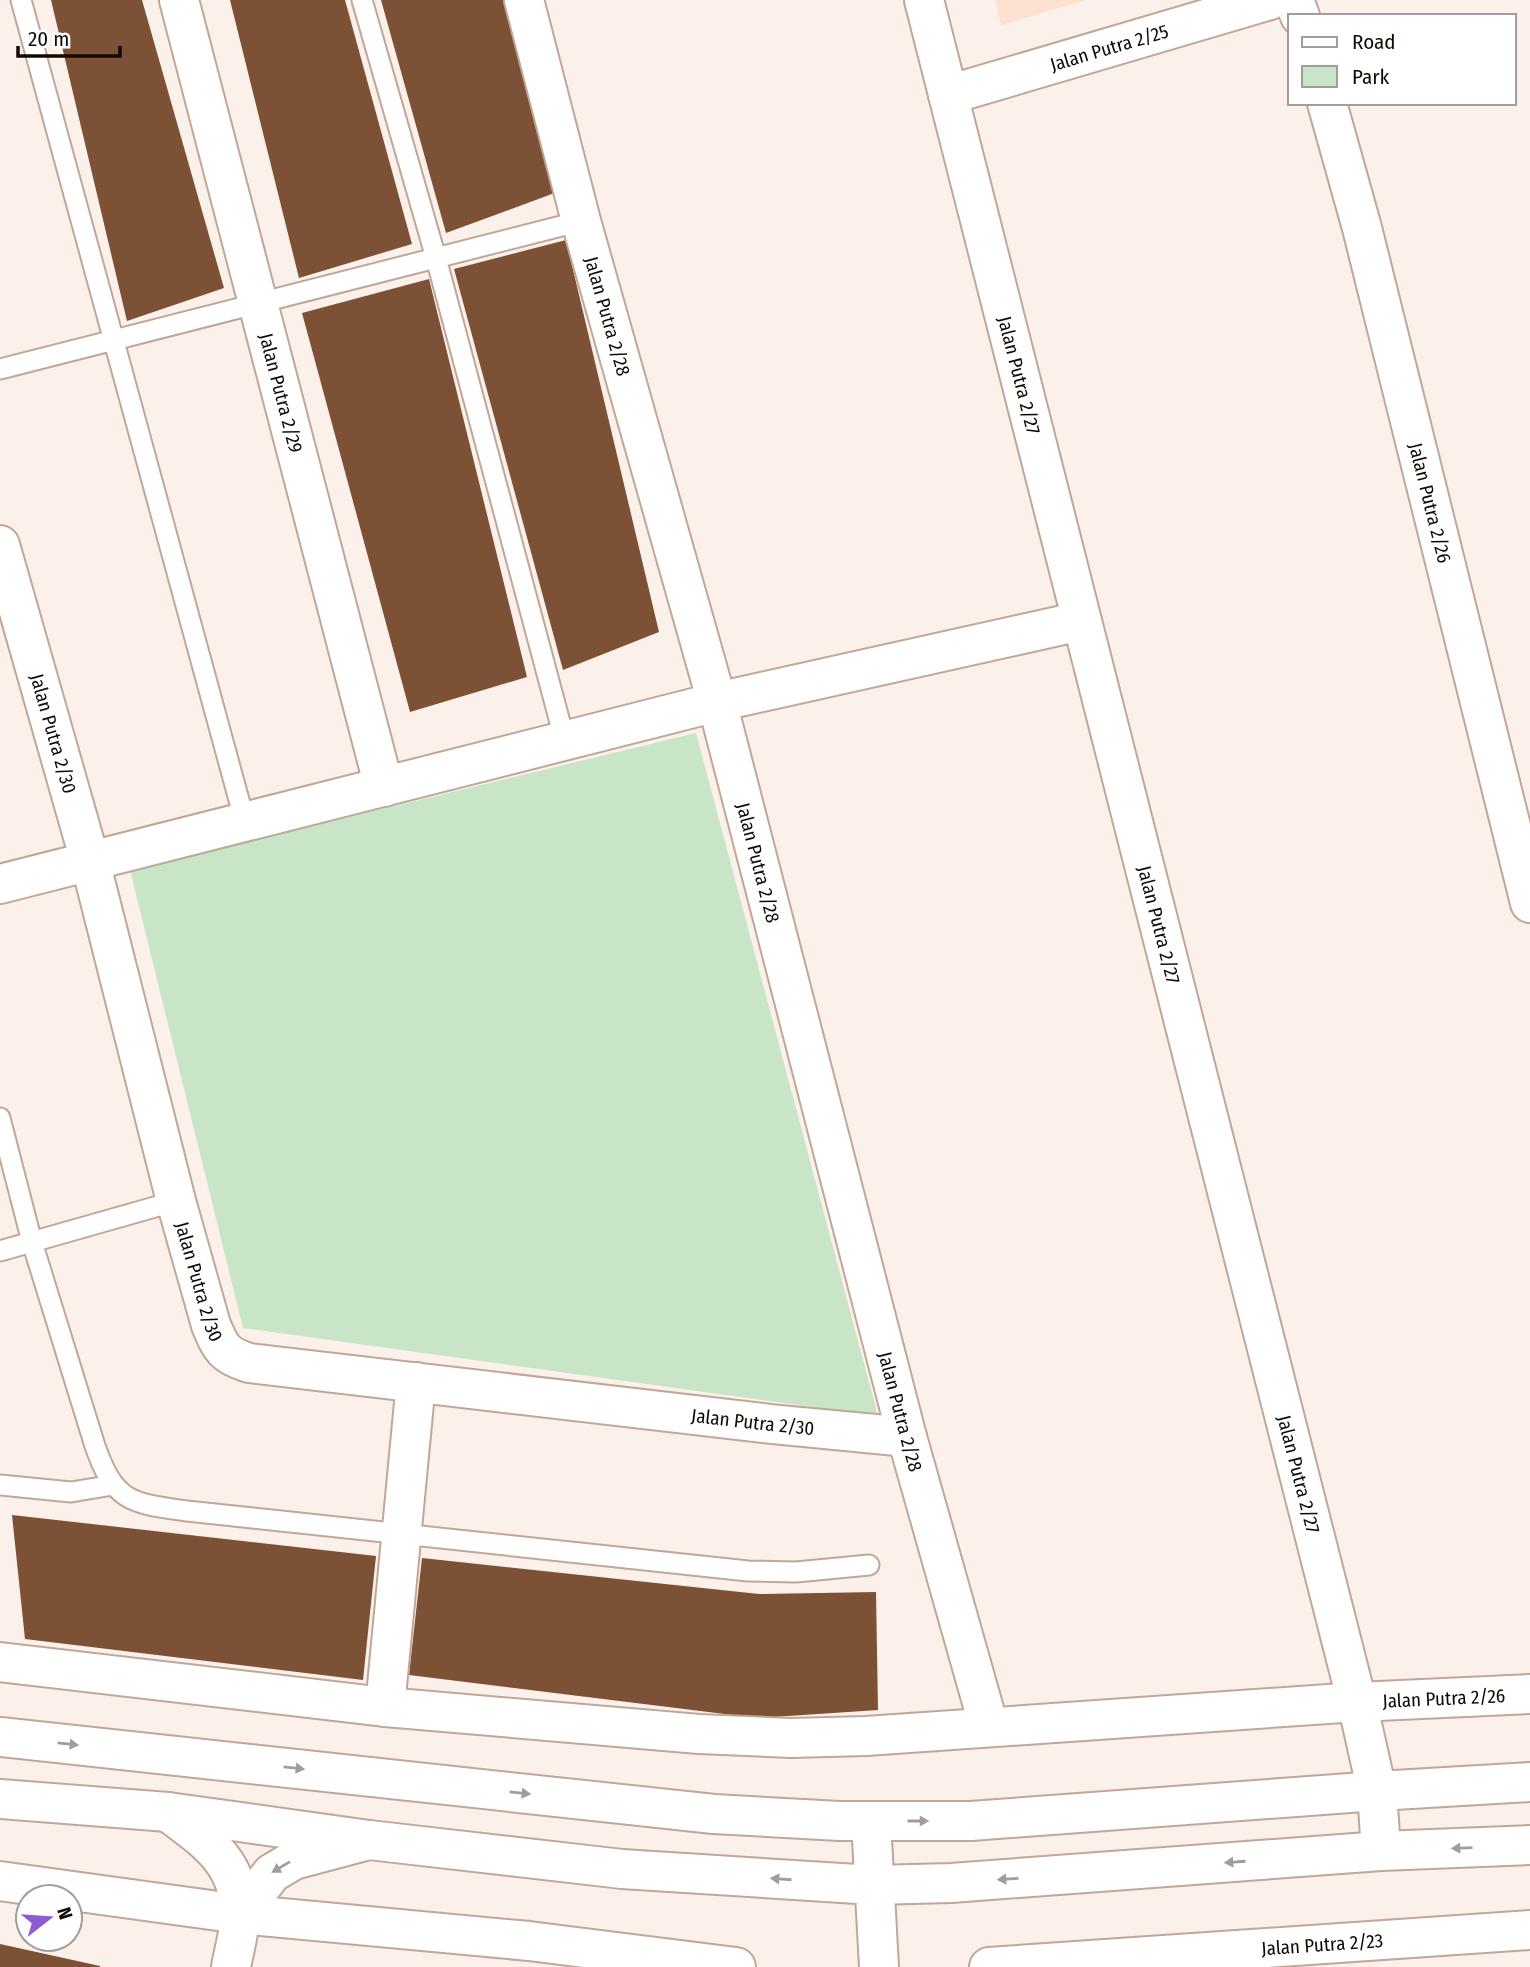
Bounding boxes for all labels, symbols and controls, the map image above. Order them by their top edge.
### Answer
scale bar [18,14,119,58]
legend [1288,14,1516,105]
street label: Jalan Putra 2/25 [1047,20,1171,76]
text: 20 m [28,26,69,52]
text: Road [1352,29,1396,55]
text: Park [1352,64,1390,90]
street label: Jalan Putra 2/28 [580,254,635,378]
street label: Jalan Putra 2/27 [993,314,1045,437]
street label: Jalan Putra 2/29 [254,331,307,455]
street label: Jalan Putra 2/26 [1404,441,1456,565]
street label: Jalan Putra 2/30 [25,671,81,796]
street label: Jalan Putra 2/28 [732,800,785,925]
street label: Jalan Putra 2/27 [1133,863,1185,986]
street label: Jalan Putra 2/30 [170,1219,228,1345]
street label: Jalan Putra 2/28 [873,1349,927,1474]
street label: Jalan Putra 2/30 [690,1404,815,1440]
street label: Jalan Putra 2/27 [1272,1413,1325,1536]
street label: Jalan Putra 2/26 [1382,1684,1506,1713]
one-way arrow [57,1739,79,1750]
one-way arrow [283,1763,305,1774]
one-way arrow [509,1788,531,1799]
one-way arrow [907,1815,929,1827]
one-way arrow [1451,1842,1473,1853]
one-way arrow [1224,1857,1246,1868]
one-way arrow [272,1861,291,1874]
one-way arrow [770,1873,792,1884]
one-way arrow [997,1874,1019,1885]
north arrow [14,1883,84,1953]
text: N [52,1904,77,1922]
street label: Jalan Putra 2/23 [1261,1929,1384,1960]

